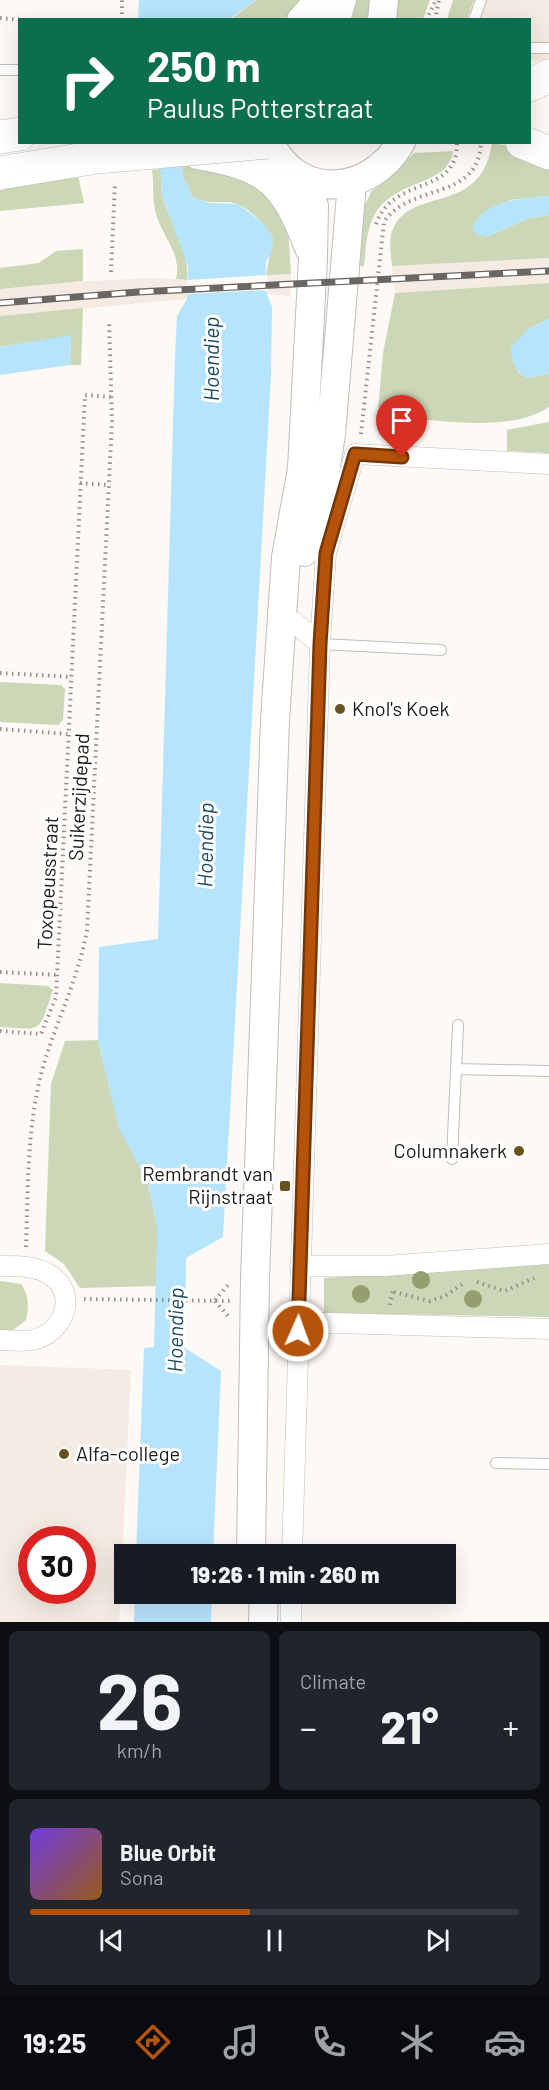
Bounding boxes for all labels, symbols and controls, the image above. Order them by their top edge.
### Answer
text: 250 m [147,40,261,90]
icon: right [48,42,126,120]
text: Paulus Potterstraat [147,91,374,123]
water label: Hoendiep [198,317,223,401]
pin [376,395,427,457]
icon: arrive [385,404,418,437]
place label: Knol's Koek [352,696,450,720]
marker: Knol's Koek [333,702,347,716]
street label: Suikerzijdepad [63,733,93,861]
water label: Hoendiep [191,802,218,887]
street label: Toxopeusstraat [32,815,62,950]
place label: Columnakerk [394,1138,507,1162]
marker: Columnakerk [512,1144,526,1158]
place label: Rembrandt van Rijnstraat [142,1161,273,1208]
marker: Rembrandt van Rijnstraat [278,1179,292,1193]
water label: Hoendiep [161,1287,188,1372]
position arrow [266,1299,330,1363]
place label: Alfa-college [76,1441,180,1465]
marker: Alfa-college [57,1447,71,1461]
speed limit sign: 30 [18,1526,96,1604]
text: 19:26 · 1 min · 260 m [191,1561,379,1587]
text: 26 [97,1652,182,1746]
text: Climate [300,1669,366,1693]
text: 21° [380,1699,439,1753]
text: − [300,1707,317,1747]
text: + [502,1707,519,1747]
text: km/h [117,1738,162,1762]
text: Blue Orbit [120,1839,216,1865]
text: Sona [120,1865,164,1889]
icon: previous [95,1924,128,1957]
icon: pause [258,1924,291,1957]
icon: next [421,1924,454,1957]
icon: directions [132,2021,174,2063]
icon: music [220,2021,262,2063]
icon: phone [308,2021,350,2063]
icon: climate [396,2021,438,2063]
icon: car [484,2021,526,2063]
text: 19:25 [23,2026,86,2058]

